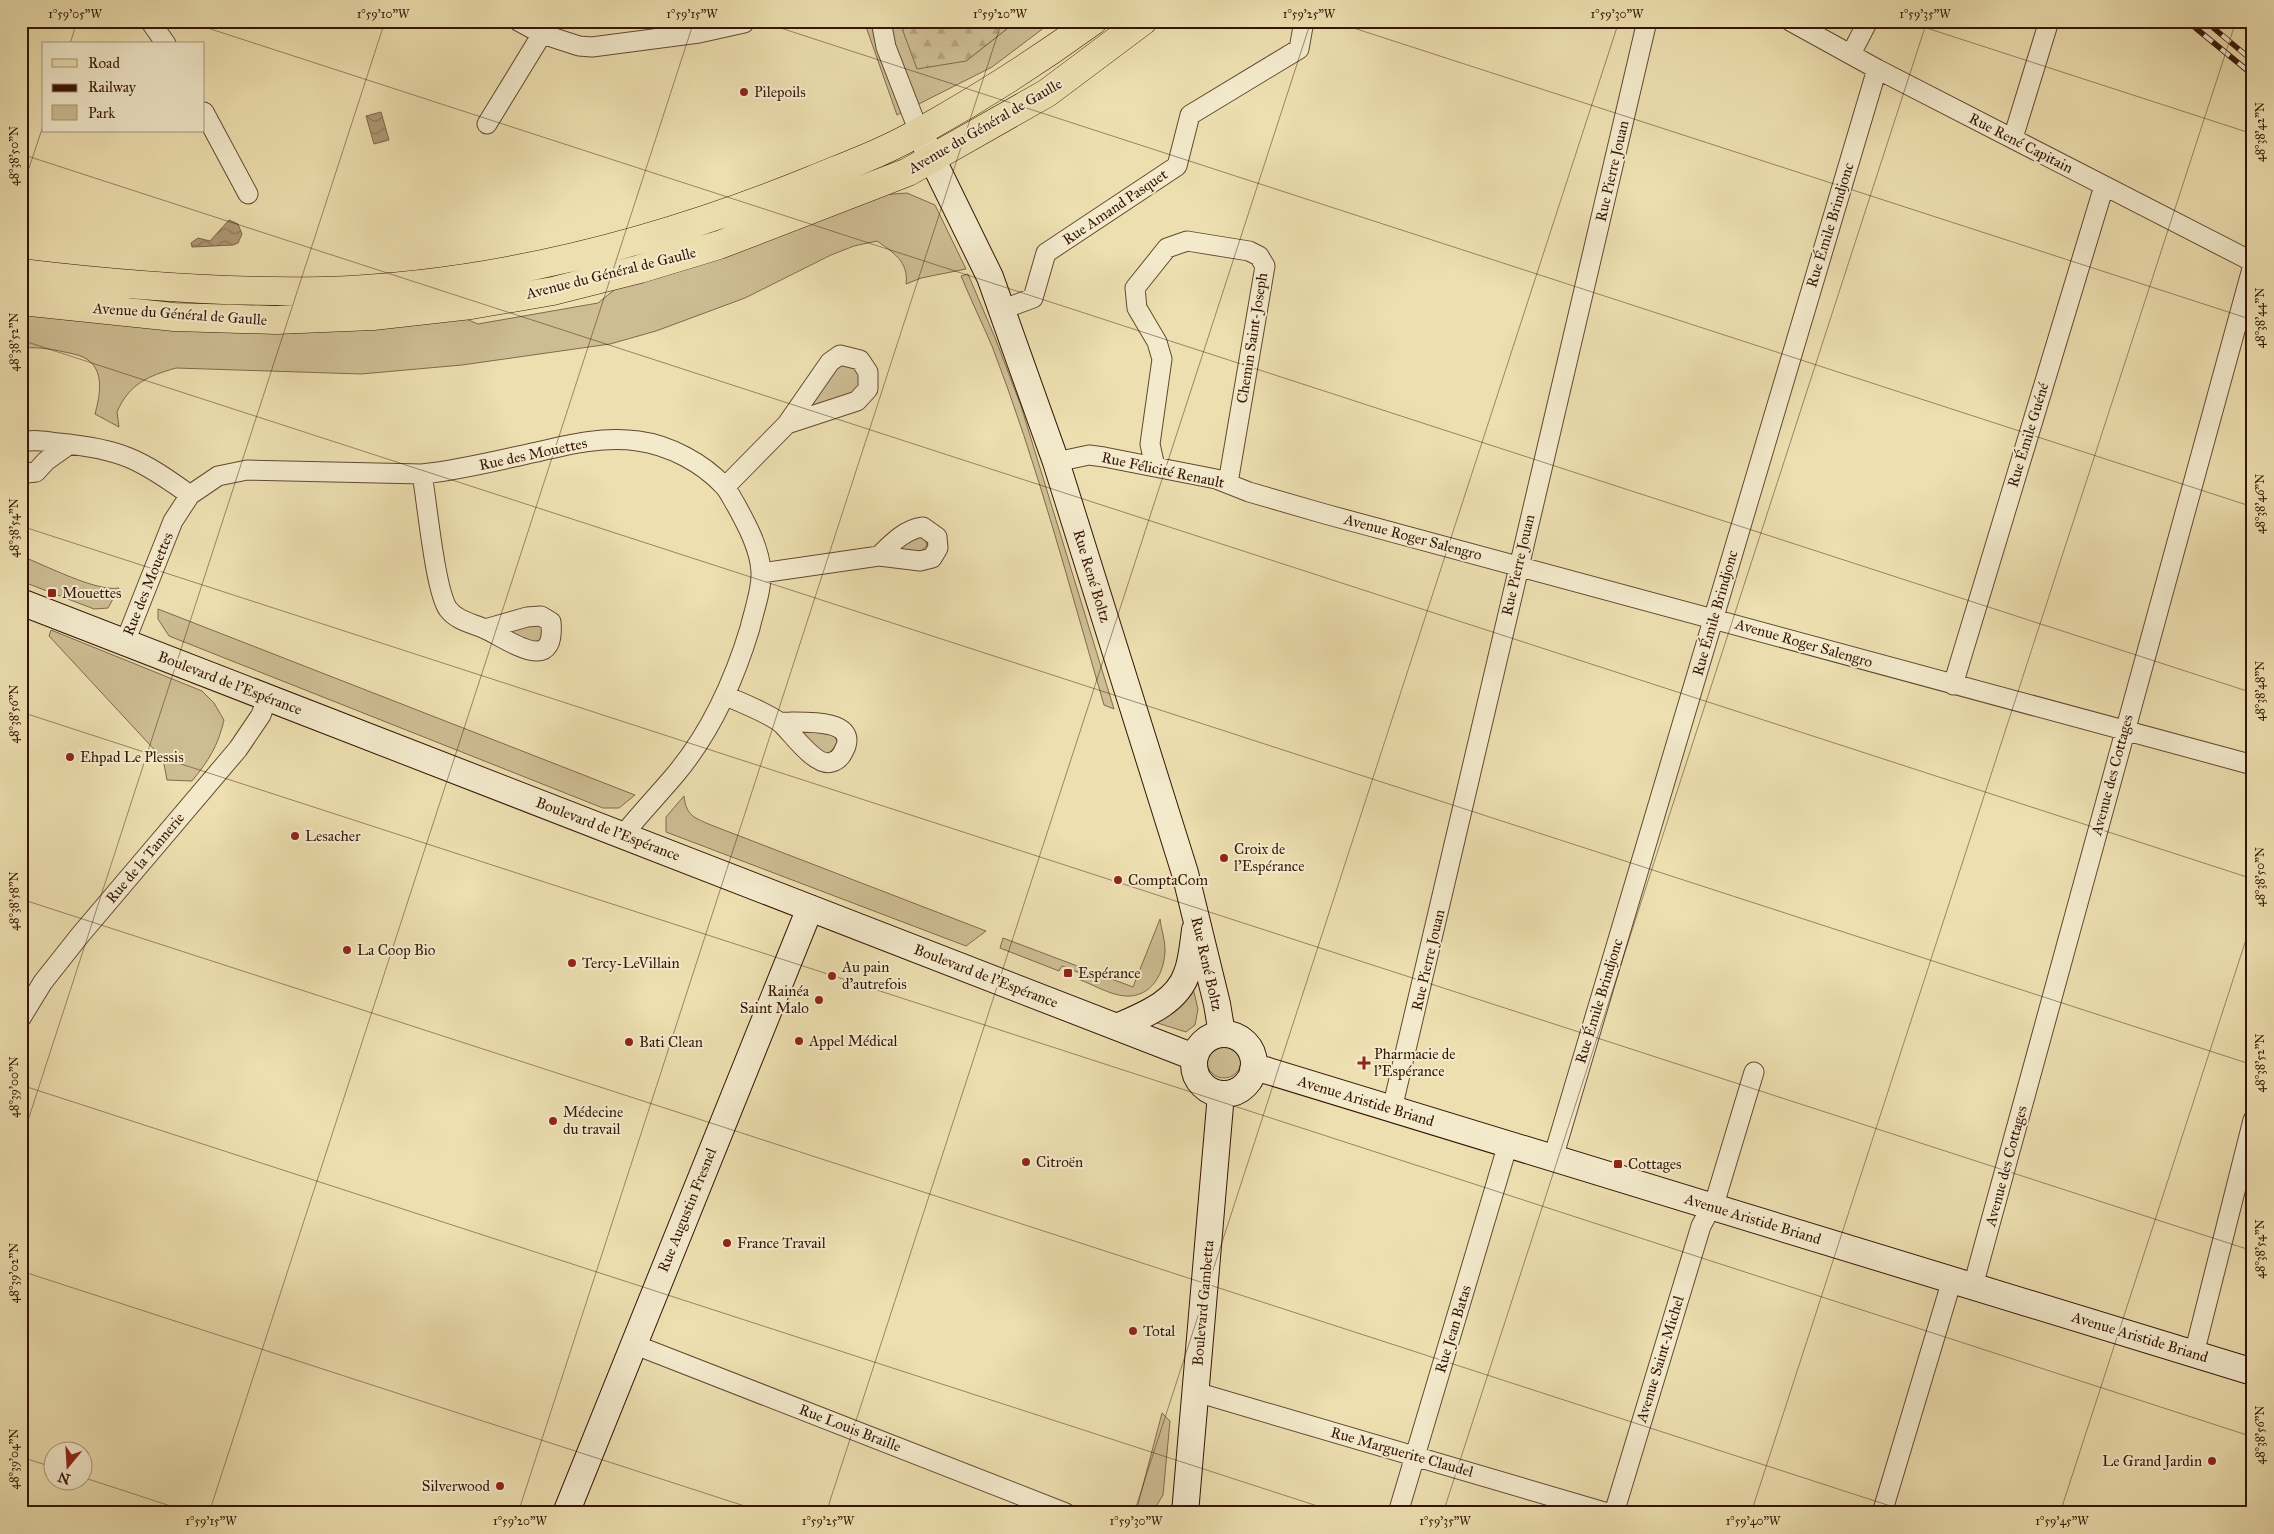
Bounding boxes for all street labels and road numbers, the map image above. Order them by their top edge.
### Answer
street label: Avenue du Général de Gaulle [904,75,1065,178]
street label: Rue René Capitain [1966,109,2076,177]
street label: Rue Pierre Jouan [1592,119,1633,224]
street label: Rue Émile Brindjonc [1801,160,1858,290]
street label: Rue Amand Pasquet [1059,165,1172,250]
street label: Avenue du Général de Gaulle [523,243,698,303]
street label: Chemin Saint-Joseph [1233,271,1272,405]
street label: Avenue du Général de Gaulle [91,299,268,329]
street label: Rue Émile Guéné [2003,380,2053,489]
street label: Rue des Mouettes [477,434,589,474]
street label: Rue Félicité Renault [1100,448,1227,492]
street label: Avenue Roger Salengro [1341,510,1484,564]
street label: Rue Pierre Jouan [1498,513,1539,618]
street label: Rue René Boltz [1069,527,1115,625]
street label: Rue des Mouettes [119,530,177,638]
street label: Rue Émile Brindjonc [1687,548,1742,678]
street label: Avenue Roger Salengro [1732,615,1875,671]
street label: Boulevard de l'Espérance [155,647,305,719]
street label: Avenue des Cottages [2087,713,2137,838]
street label: Boulevard de l'Espérance [533,793,683,865]
street label: Rue de la Tannerie [102,809,188,907]
street label: Rue Pierre Jouan [1408,908,1449,1013]
street label: Rue René Boltz [1187,915,1227,1013]
street label: Rue Émile Brindjonc [1570,936,1627,1066]
street label: Boulevard de l'Espérance [911,940,1061,1012]
street label: Avenue Aristide Briand [1295,1071,1437,1130]
street label: Avenue des Cottages [1981,1104,2031,1229]
street label: Rue Augustin Fresnel [654,1144,720,1275]
street label: Avenue Aristide Briand [1682,1189,1824,1248]
street label: Boulevard Gambetta [1189,1239,1218,1366]
street label: Rue Jean Batas [1431,1283,1476,1375]
street label: Avenue Saint-Michel [1632,1293,1688,1425]
street label: Avenue Aristide Briand [2069,1307,2211,1366]
street label: Rue Louis Braille [796,1400,904,1456]
street label: Rue Marguerite Claudel [1329,1423,1476,1481]

